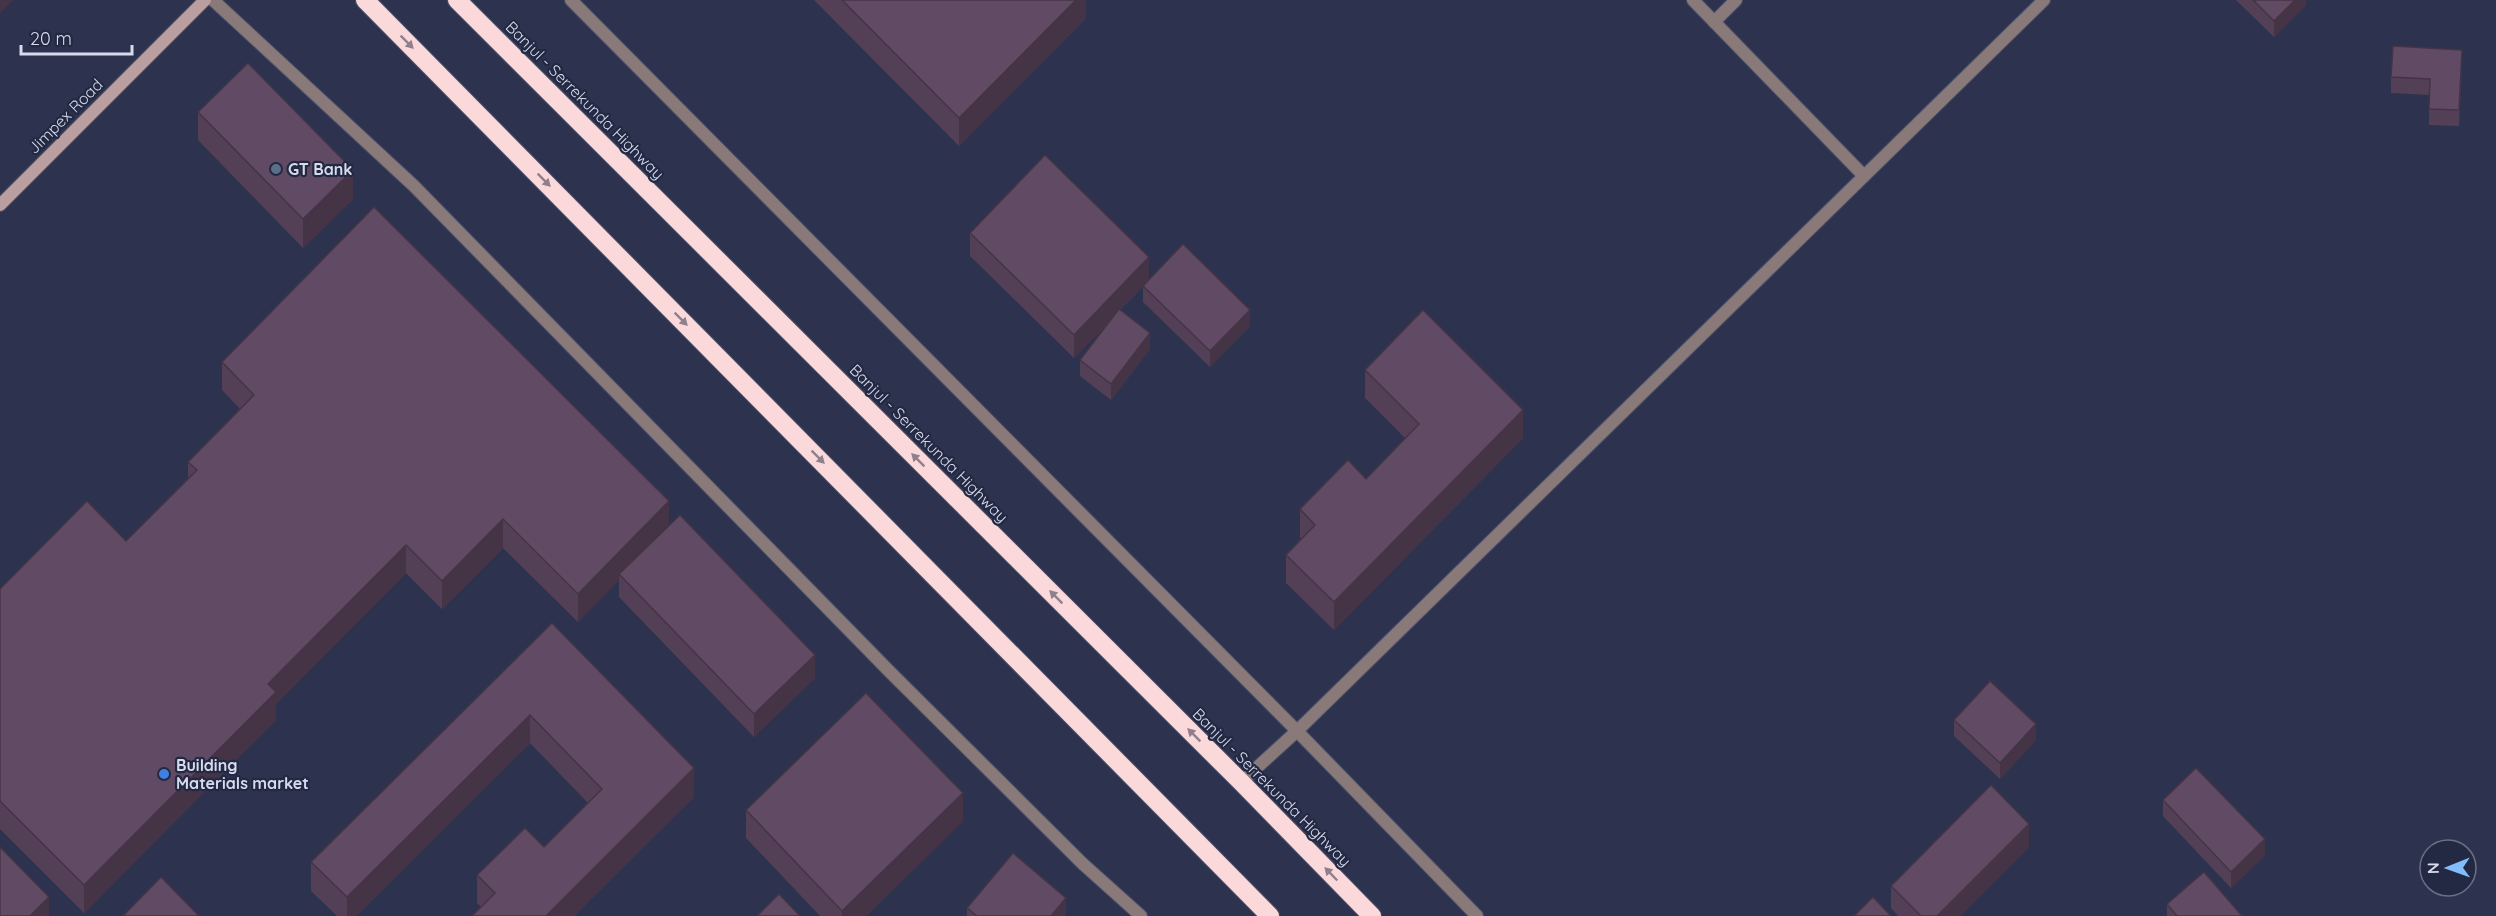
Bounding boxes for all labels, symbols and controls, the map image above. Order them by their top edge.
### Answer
street label: Banjul - Serrekunda Highway [502,17,668,183]
scale bar [21,18,132,56]
text: 20 m [30,27,72,50]
one-way arrow [399,34,413,48]
street label: Jimpex Road [23,74,107,158]
place label: GT Bank [288,159,352,179]
marker: GT Bank [269,162,283,176]
one-way arrow [536,173,550,187]
one-way arrow [674,311,688,326]
street label: Banjul - Serrekunda Highway [846,360,1012,526]
one-way arrow [811,450,825,464]
one-way arrow [911,453,925,467]
one-way arrow [1049,591,1063,605]
street label: Banjul - Serrekunda Highway [1189,704,1355,870]
one-way arrow [1187,729,1201,743]
place label: Building Materials market [176,755,309,793]
marker: Building Materials market [157,767,171,781]
north arrow [2418,838,2478,898]
text: N [2423,862,2443,874]
one-way arrow [1324,868,1338,882]

